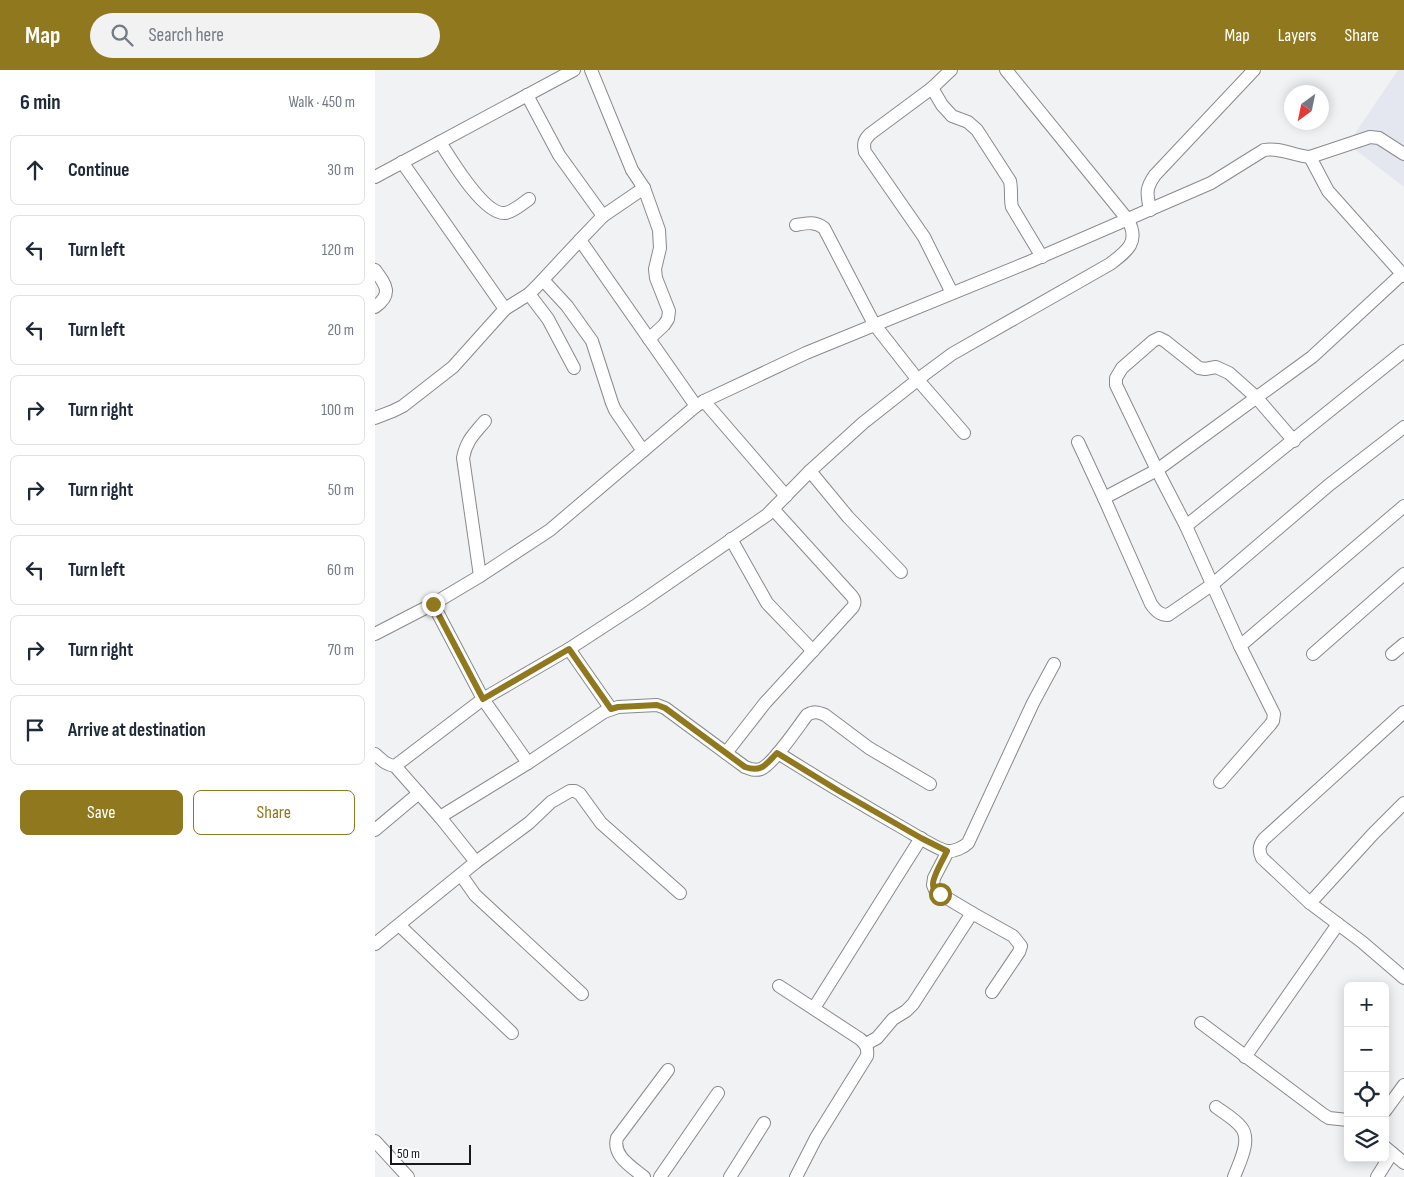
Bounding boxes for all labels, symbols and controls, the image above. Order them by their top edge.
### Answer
search box [90,13,440,58]
text: Map [25,21,60,50]
icon: search [108,21,136,49]
text: Search here [148,24,224,47]
text: Map [1225,25,1250,46]
text: Layers [1278,25,1317,46]
text: Share [1345,25,1379,46]
north arrow [1284,85,1329,130]
text: 6 min [20,90,61,115]
text: Walk · 450 m [288,93,355,112]
icon: ahead [21,156,49,184]
text: Continue [68,159,129,182]
text: 30 m [327,161,354,180]
icon: left [21,236,49,264]
text: Turn left [68,239,125,262]
text: 120 m [322,241,354,260]
icon: left [21,316,49,344]
text: Turn left [68,319,125,342]
text: 20 m [327,321,354,340]
icon: right [21,396,49,424]
text: Turn right [68,399,133,422]
text: 100 m [321,401,354,420]
icon: right [21,476,49,504]
text: Turn right [68,479,133,502]
text: 50 m [328,481,354,500]
icon: left [21,556,49,584]
text: Turn left [68,559,125,582]
text: 60 m [327,561,354,580]
route end [422,593,445,616]
icon: right [21,636,49,664]
text: Turn right [68,639,133,662]
text: 70 m [328,641,354,660]
icon: arrive [21,716,49,744]
text: Arrive at destination [68,719,206,742]
button: Save [20,790,183,835]
button: Share [193,790,355,835]
route start [929,883,952,906]
map controls [1344,982,1389,1162]
button: + [1344,982,1389,1027]
button: − [1344,1027,1389,1072]
button: locate [1344,1072,1389,1117]
button: layers [1344,1117,1389,1162]
scale bar [390,1142,471,1165]
text: 50 m [397,1145,420,1162]

